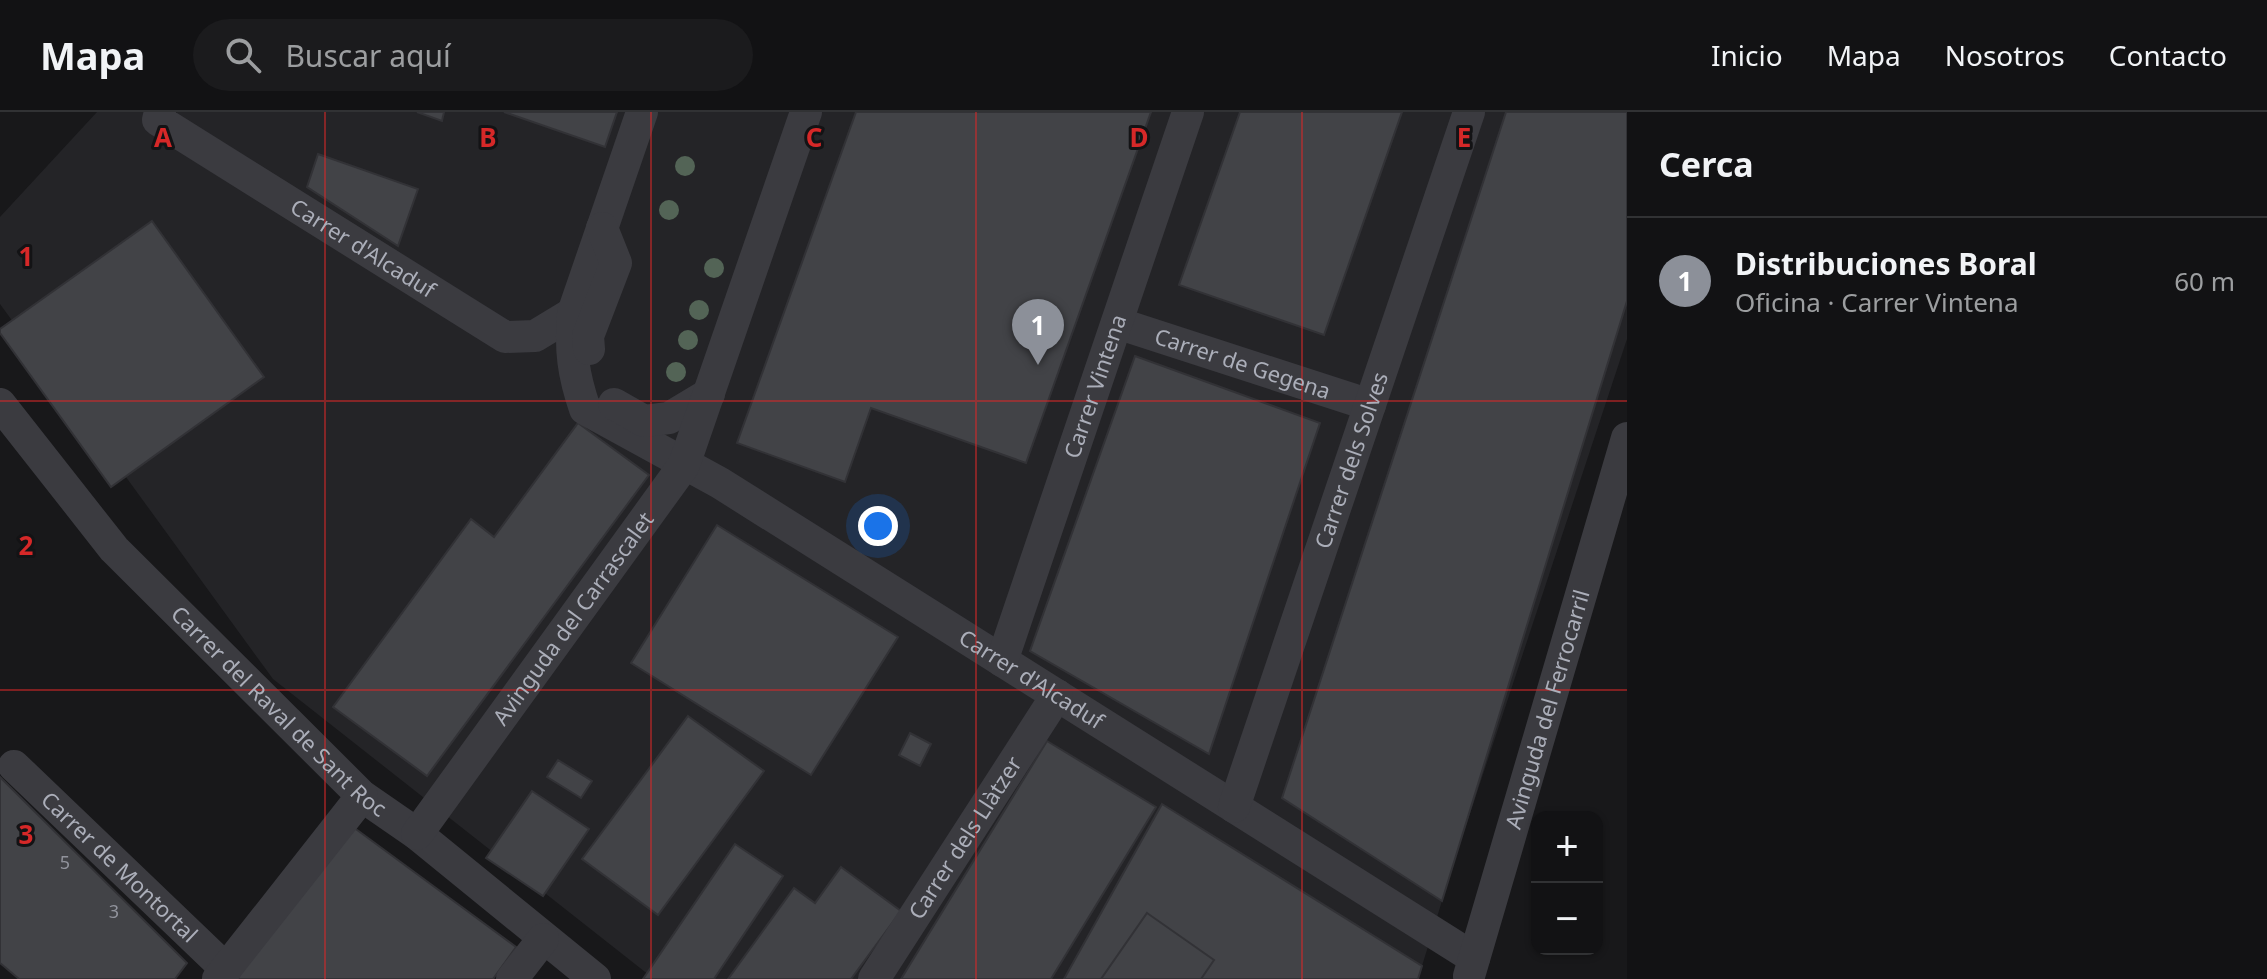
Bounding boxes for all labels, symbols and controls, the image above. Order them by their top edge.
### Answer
search box [193,19,753,91]
text: Mapa [40,29,145,81]
icon: search [221,33,265,77]
text: Buscar aquí [285,35,451,76]
text: Inicio [1711,36,1783,74]
text: Mapa [1827,36,1901,74]
text: Nosotros [1945,36,2065,74]
text: Contacto [2109,36,2227,74]
text: A [154,119,172,155]
text: B [479,119,497,155]
text: C [806,119,822,155]
text: D [1129,119,1149,155]
text: E [1457,119,1471,155]
text: Cerca [1659,141,1754,187]
street label: Carrer d'Alcaduf [285,191,443,305]
text: 1 [19,238,33,274]
text: Distribuciones Boral [1735,243,2037,284]
text: 1 [1678,263,1692,299]
text: 60 m [2174,263,2235,299]
text: Oficina · Carrer Vintena [1735,284,2019,320]
pin: 1 [1012,299,1064,365]
street label: Carrer Vintena [1056,310,1132,462]
street label: Carrer de Gegena [1151,320,1335,405]
street label: Carrer dels Solves [1307,368,1394,552]
street label: Avinguda del Carrascalet [485,505,659,731]
your location [858,506,898,546]
text: 2 [19,527,34,563]
street label: Avinguda del Ferrocarril [1497,586,1596,832]
street label: Carrer del Raval de Sant Roc [165,599,393,823]
street label: Carrer d'Alcaduf [954,621,1111,736]
street label: Carrer dels Llàtzer [900,750,1028,925]
street label: Carrer de Montortal [35,784,205,948]
map controls [1531,811,1603,955]
button: + [1531,811,1603,883]
text: 3 [19,816,33,852]
house number: 5 [60,850,70,874]
button: − [1531,883,1603,955]
house number: 3 [109,899,119,923]

